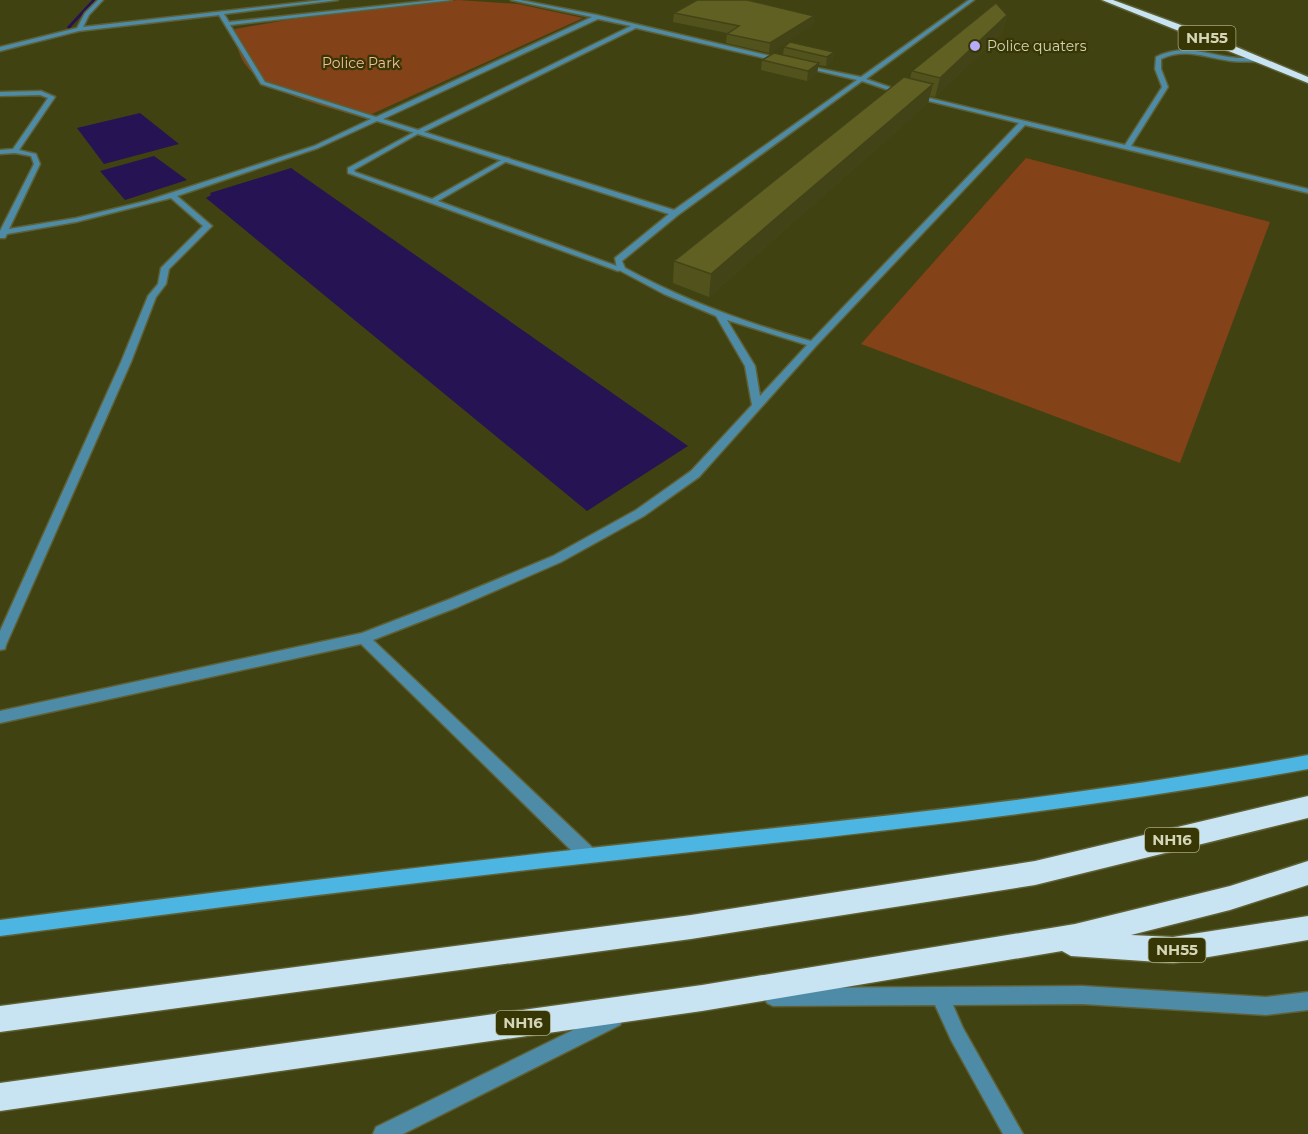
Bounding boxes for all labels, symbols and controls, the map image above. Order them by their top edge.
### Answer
road number: NH55 [1178,26,1236,50]
place label: Police quaters [987,37,1087,55]
marker: Police quaters [968,39,982,53]
park label: Police Park [322,54,401,72]
road number: NH16 [1145,828,1199,852]
road number: NH55 [1148,938,1206,962]
road number: NH16 [496,1011,550,1035]

